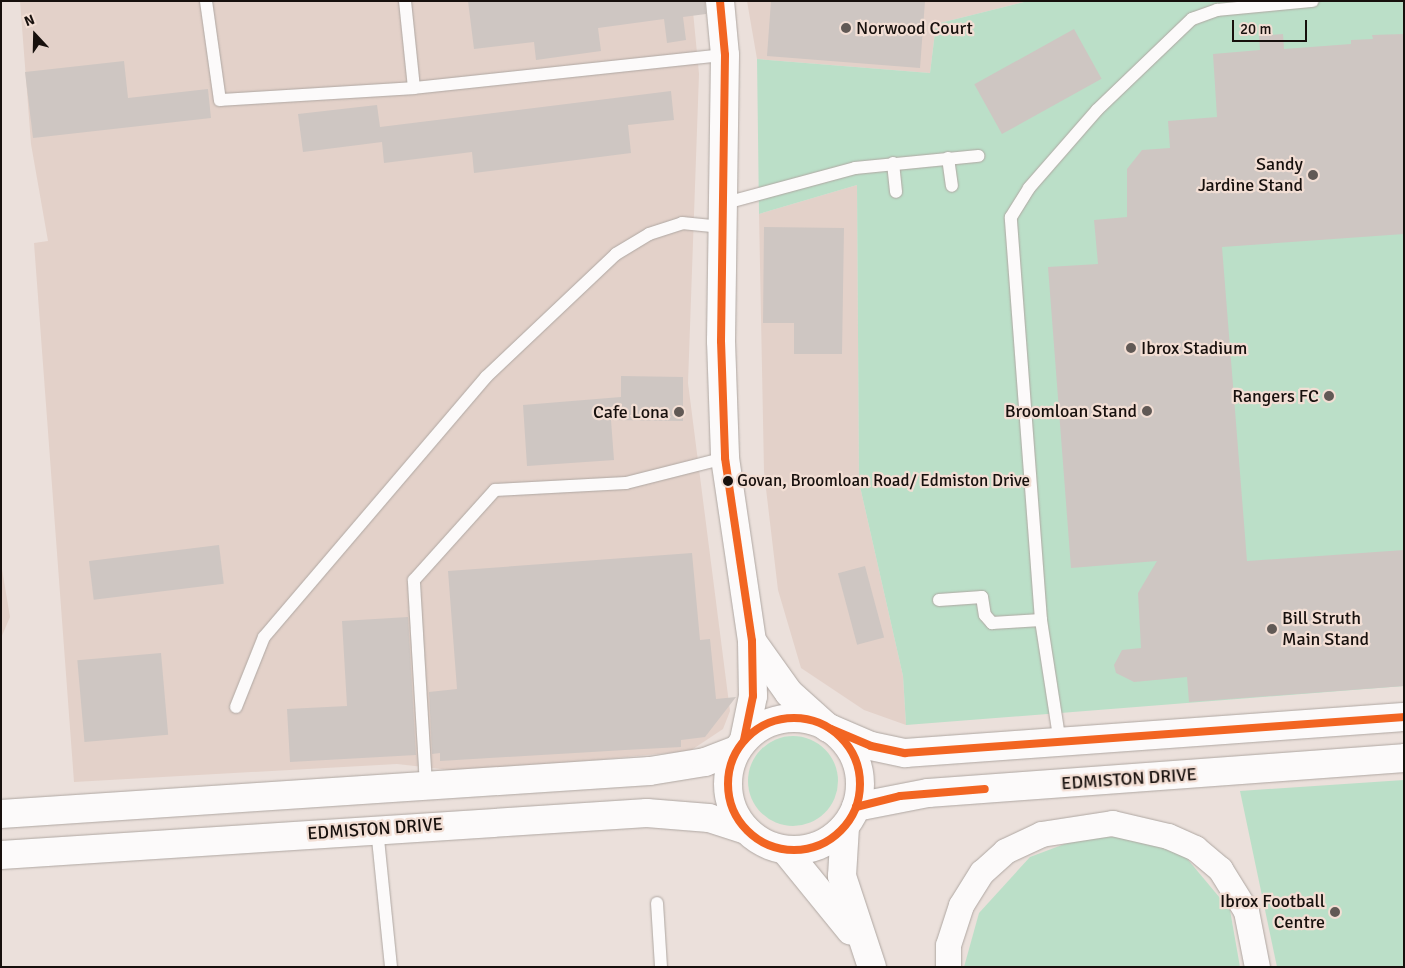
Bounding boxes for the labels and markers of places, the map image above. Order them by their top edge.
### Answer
place label: Norwood Court [856,17,973,39]
marker: Norwood Court [840,22,852,34]
place label: Sandy Jardine Stand [1198,154,1303,196]
marker: Sandy Jardine Stand [1307,169,1319,181]
place label: Ibrox Stadium [1141,337,1247,359]
marker: Ibrox Stadium [1125,342,1137,354]
place label: Rangers FC [1232,385,1319,407]
marker: Rangers FC [1323,390,1335,402]
place label: Broomloan Stand [1005,400,1137,422]
place label: Cafe Lona [593,401,669,423]
marker: Broomloan Stand [1141,405,1153,417]
marker: Cafe Lona [673,406,685,418]
place label: Govan, Broomloan Road/ Edmiston Drive [737,471,1030,491]
marker: Govan, Broomloan Road/ Edmiston Drive [723,476,733,486]
place label: Bill Struth Main Stand [1282,608,1369,650]
marker: Bill Struth Main Stand [1266,623,1278,635]
place label: Ibrox Football Centre [1220,891,1325,934]
marker: Ibrox Football Centre [1329,906,1341,918]

